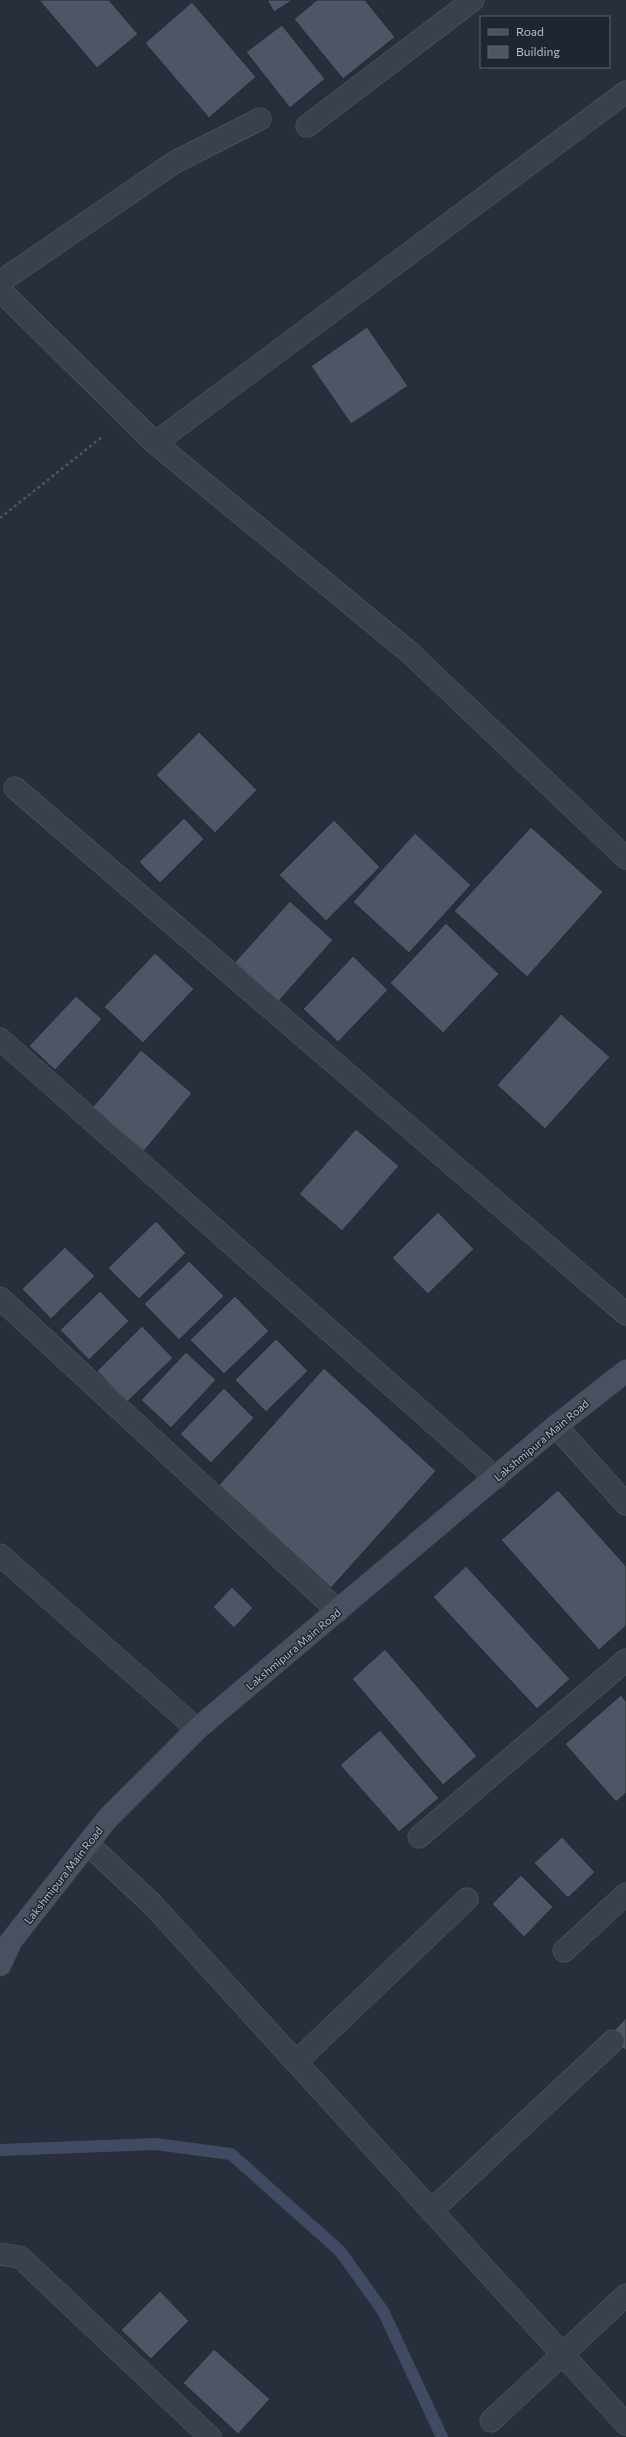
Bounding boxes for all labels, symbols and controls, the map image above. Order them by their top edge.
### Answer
legend [480,16,610,68]
text: Road [516,24,544,38]
text: Building [516,44,560,58]
street label: Lakshmipura Main Road [491,1397,591,1483]
street label: Lakshmipura Main Road [243,1606,343,1692]
street label: Lakshmipura Main Road [21,1824,105,1926]

